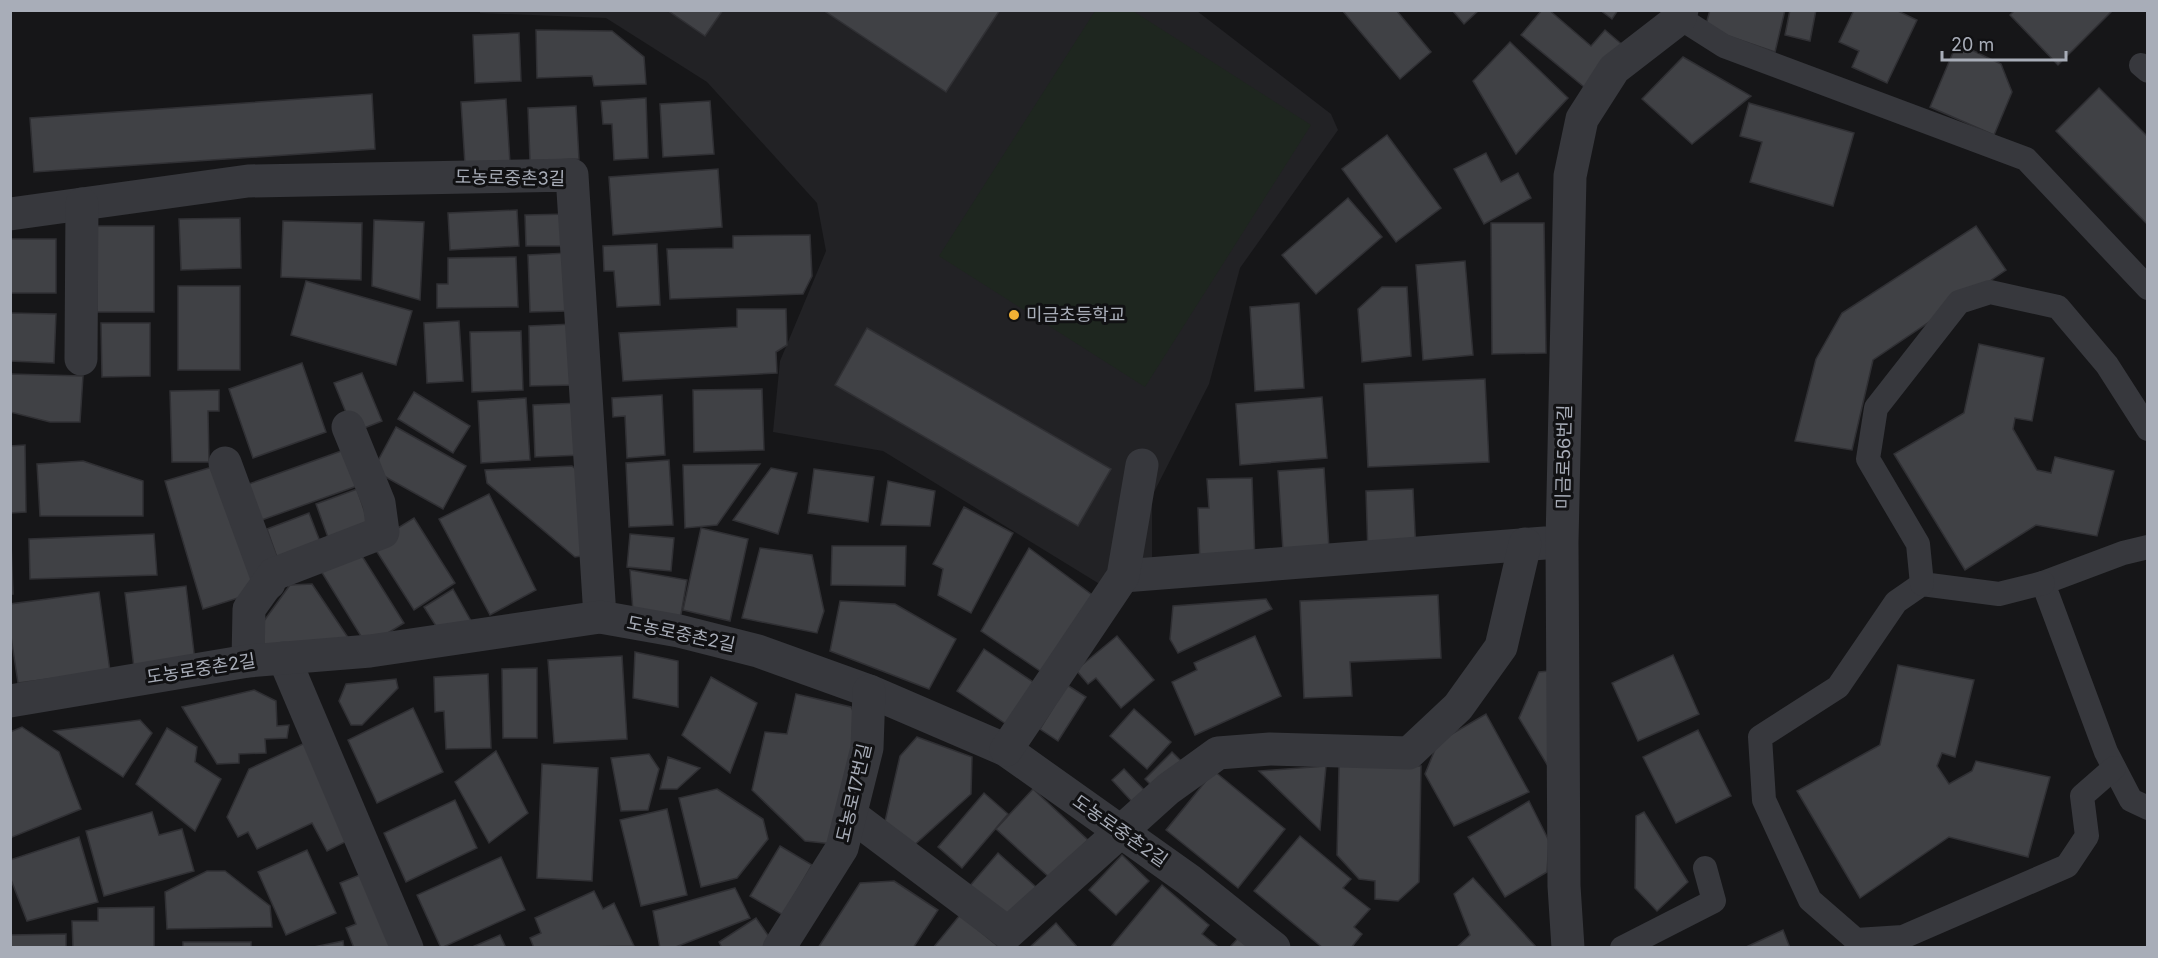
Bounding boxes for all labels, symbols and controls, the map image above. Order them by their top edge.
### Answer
scale bar [1942,24,2066,62]
text: 20 m [1951,34,1994,55]
street label: 도농로중촌3길 [455,166,565,189]
place label: 미금초등학교 [1026,304,1125,325]
marker: 미금초등학교 [1007,308,1021,322]
street label: 미금로56번길 [1552,404,1575,510]
street label: 도농로중촌2길 [625,612,737,655]
street label: 도농로중촌2길 [145,650,257,688]
street label: 도농로17번길 [832,742,875,844]
street label: 도농로중촌2길 [1069,790,1172,871]

